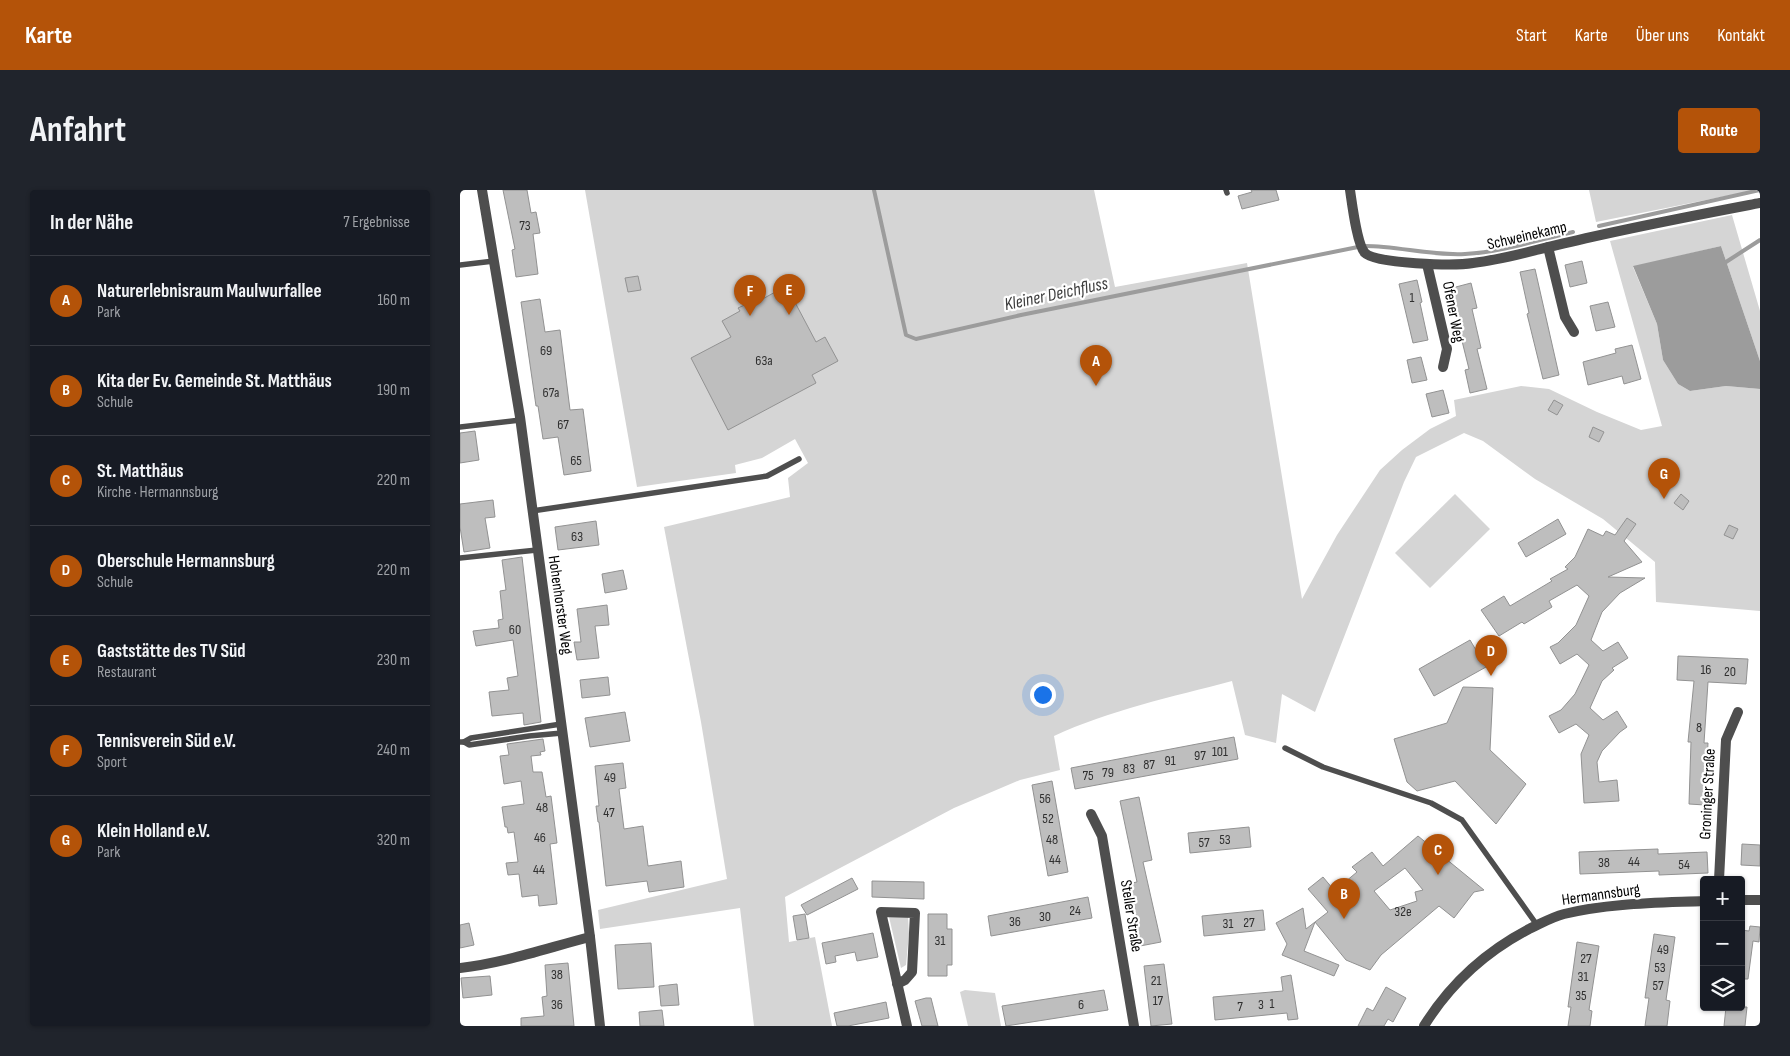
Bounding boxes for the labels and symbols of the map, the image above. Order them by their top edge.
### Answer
house number: 73 [519,217,531,234]
street label: Schweinekamp [1485,218,1569,254]
water label: Kleiner Deichfluss [1002,273,1110,315]
pin: E [773,274,805,315]
pin: F [734,275,766,316]
street label: Ofener Weg [1438,280,1468,344]
house number: 1 [1410,289,1415,306]
house number: 69 [540,342,552,359]
pin: A [1080,345,1112,386]
house number: 63a [755,352,773,369]
house number: 67a [543,384,559,401]
house number: 67 [557,416,569,433]
house number: 65 [570,452,582,469]
pin: G [1648,458,1680,499]
house number: 63 [571,528,583,545]
street label: Hohenhorster Weg [544,554,576,656]
house number: 60 [509,621,521,638]
pin: D [1475,635,1507,676]
house number: 16 [1700,661,1712,678]
house number: 20 [1724,663,1736,680]
your location [1030,682,1056,708]
house number: 8 [1696,719,1702,736]
house number: 101 [1212,743,1228,760]
house number: 97 [1194,747,1206,764]
street label: Groninger Straße [1696,748,1720,840]
house number: 91 [1164,752,1176,769]
house number: 87 [1143,756,1155,773]
house number: 83 [1123,760,1135,777]
house number: 79 [1102,764,1114,781]
house number: 75 [1082,767,1094,784]
house number: 49 [604,769,616,786]
house number: 56 [1039,790,1051,807]
house number: 48 [536,799,548,816]
house number: 47 [603,804,615,821]
house number: 52 [1042,810,1054,827]
house number: 46 [534,829,546,846]
house number: 48 [1046,831,1058,848]
house number: 53 [1219,831,1231,848]
house number: 57 [1198,834,1210,851]
pin: C [1422,834,1454,875]
house number: 44 [1049,851,1061,868]
house number: 44 [1628,853,1640,870]
house number: 38 [1598,854,1610,871]
house number: 54 [1678,856,1690,873]
house number: 44 [533,861,545,878]
street label: Steller Straße [1116,878,1146,954]
pin: B [1328,878,1360,919]
street label: Hermannsburg [1561,880,1641,910]
house number: 24 [1069,902,1081,919]
house number: 32e [1394,903,1412,920]
house number: 30 [1039,908,1051,925]
house number: 36 [1009,913,1021,930]
house number: 27 [1243,914,1255,931]
house number: 31 [1223,915,1233,932]
house number: 31 [935,932,945,949]
house number: 49 [1657,941,1669,958]
house number: 27 [1580,950,1592,967]
house number: 53 [1654,959,1666,976]
house number: 38 [551,966,563,983]
house number: 31 [1578,968,1588,985]
house number: 21 [1151,972,1161,989]
house number: 57 [1652,977,1664,994]
house number: 35 [1575,987,1587,1004]
house number: 17 [1153,992,1164,1009]
house number: 1 [1270,995,1275,1012]
house number: 36 [551,996,563,1013]
house number: 6 [1078,996,1084,1013]
house number: 3 [1258,996,1264,1013]
house number: 7 [1237,998,1243,1015]

